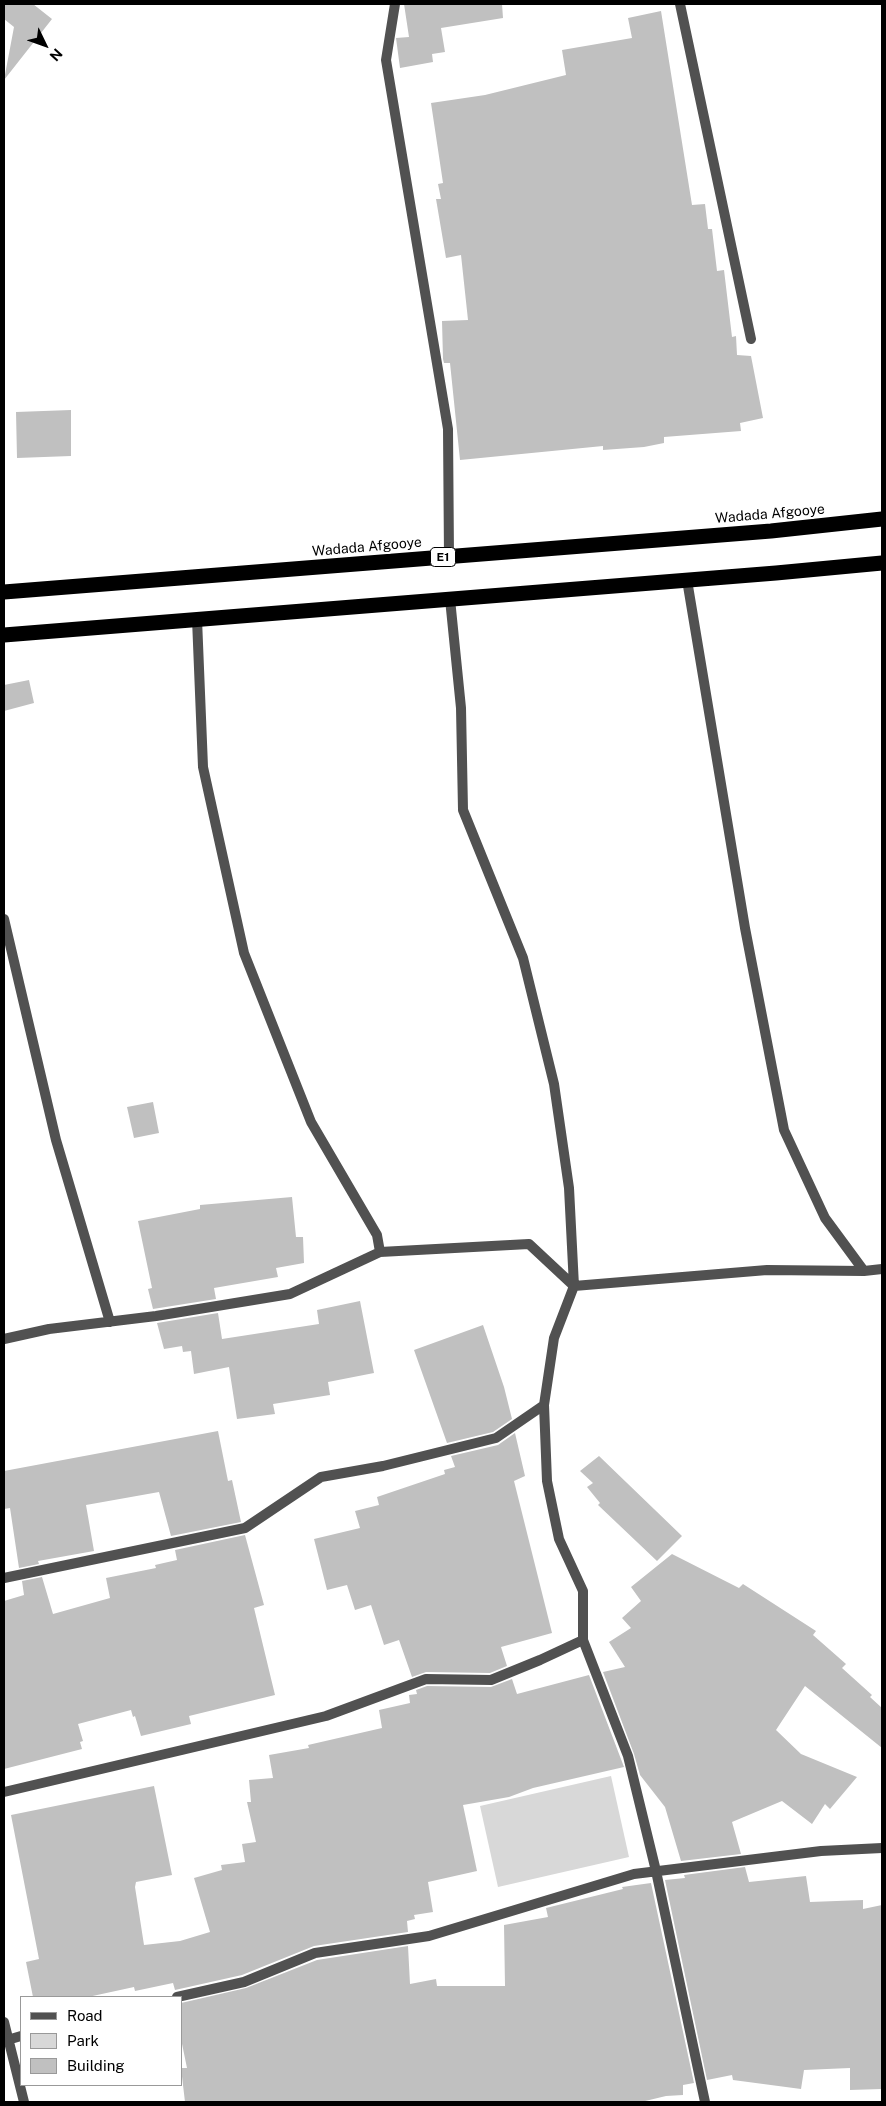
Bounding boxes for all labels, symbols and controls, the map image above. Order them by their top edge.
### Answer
north arrow [20,20,70,70]
text: N [47,46,66,64]
street label: Wadada Afgooye [714,501,826,527]
street label: Wadada Afgooye [311,534,423,560]
road number: E1 [430,548,456,566]
legend [20,1996,182,2086]
text: Road [67,2007,103,2024]
text: Park [67,2032,99,2049]
text: Building [67,2057,125,2074]

